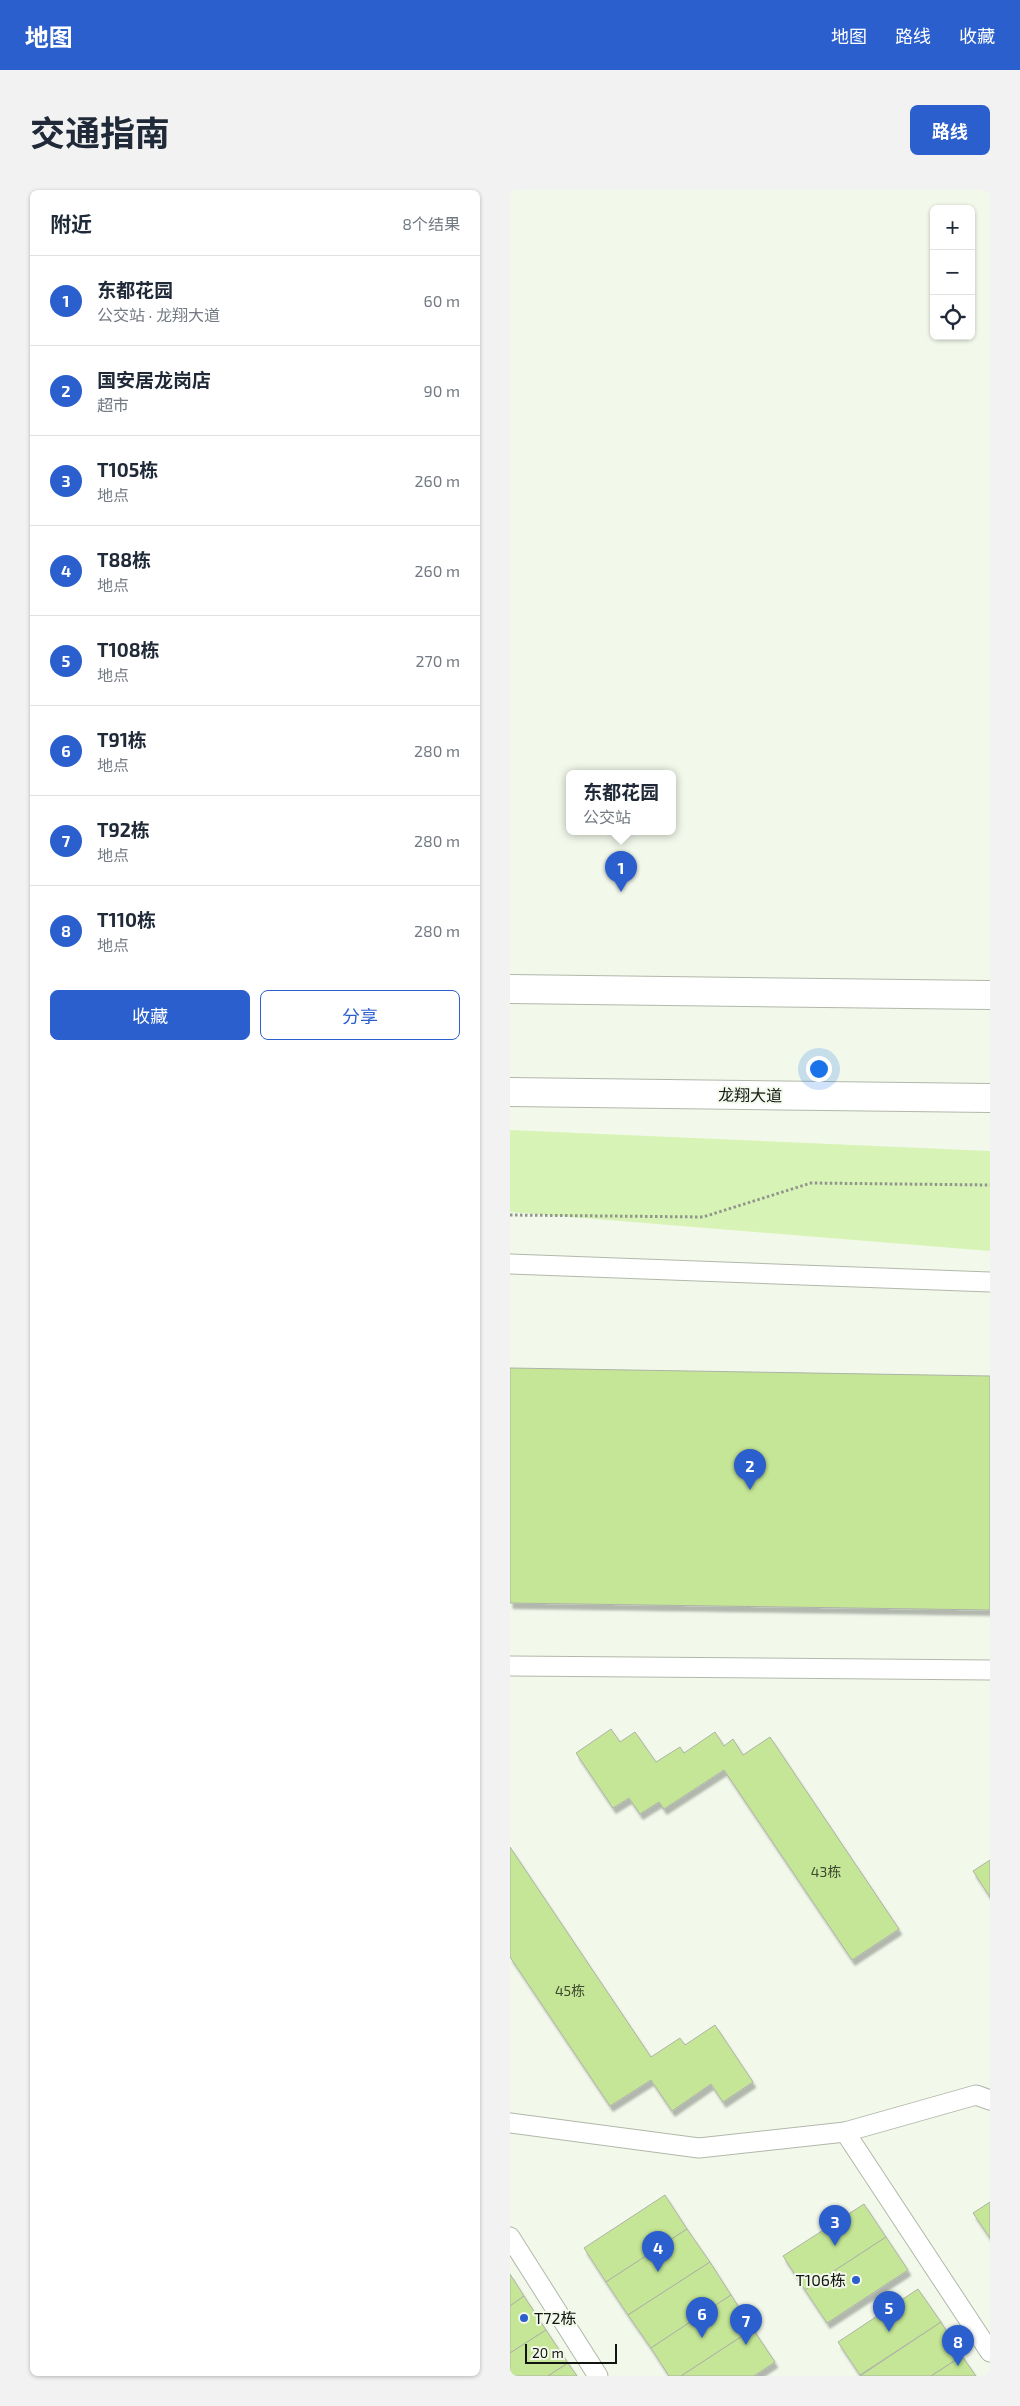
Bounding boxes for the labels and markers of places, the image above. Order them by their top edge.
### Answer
pin: 1 [605,851,637,892]
pin: 2 [734,1449,766,1490]
pin: 3 [819,2205,851,2246]
pin: 4 [642,2231,674,2272]
place label: T106栋 [796,2270,846,2289]
marker: T106栋 [850,2274,862,2286]
pin: 5 [873,2291,905,2332]
pin: 6 [686,2297,718,2338]
pin: 7 [730,2304,762,2345]
place label: T72栋 [534,2308,576,2327]
marker: T72栋 [518,2312,530,2324]
pin: 8 [942,2325,974,2366]

